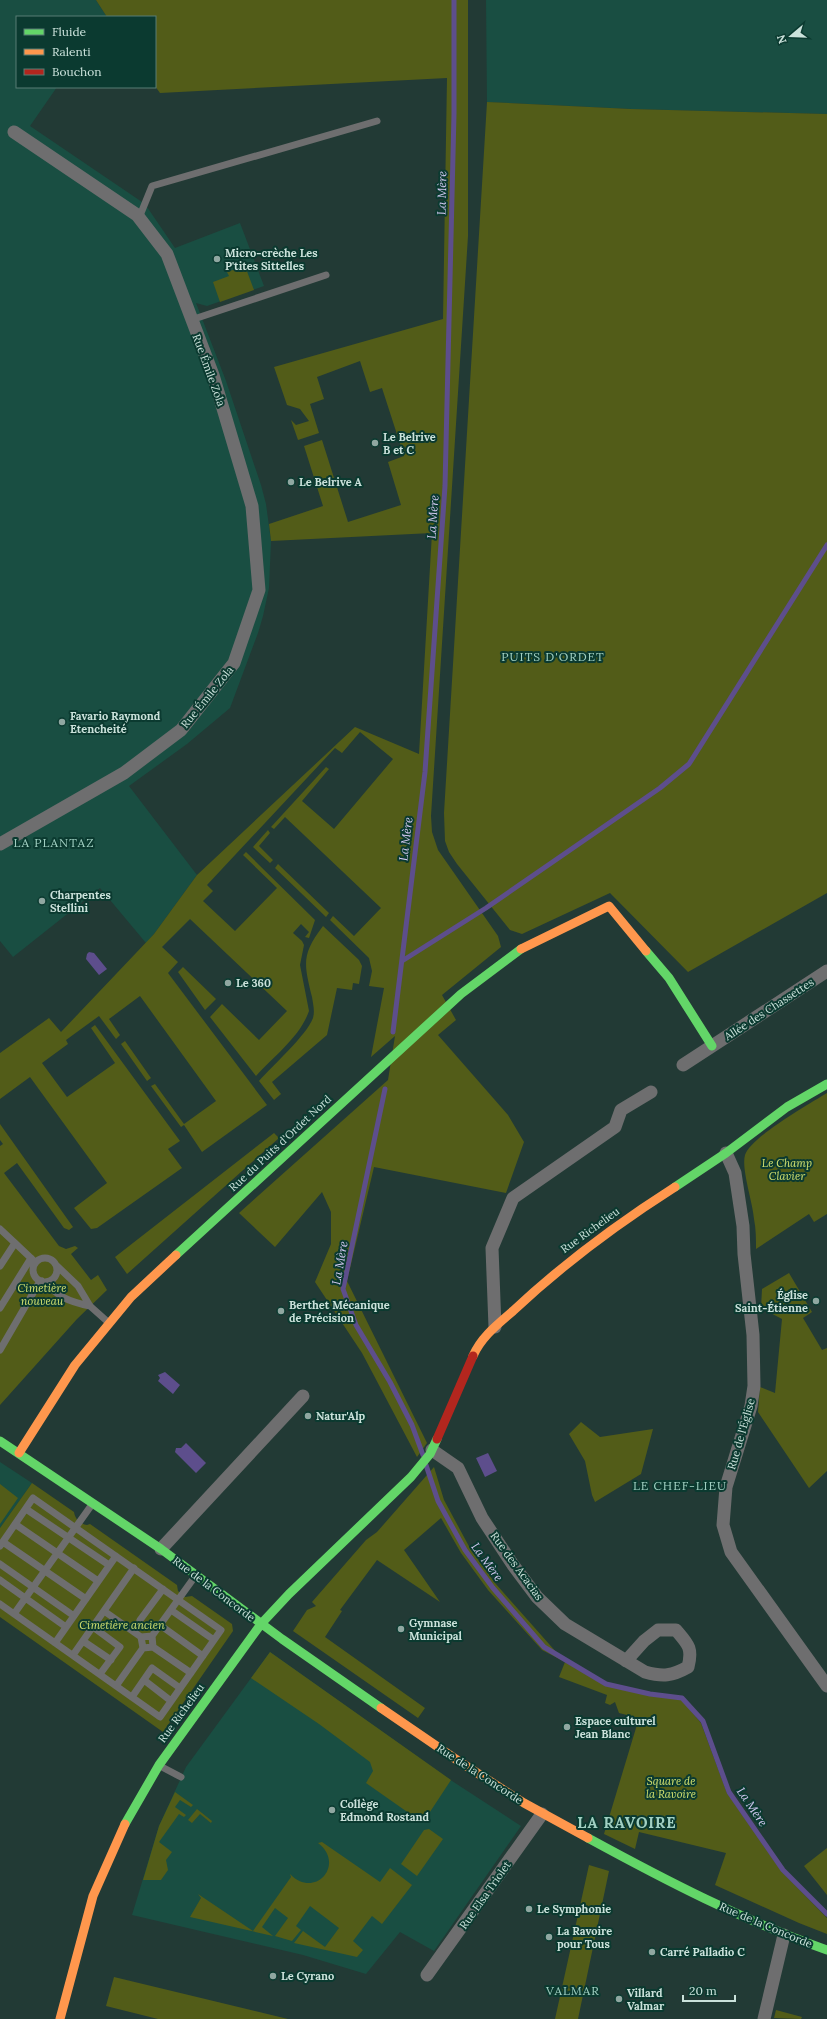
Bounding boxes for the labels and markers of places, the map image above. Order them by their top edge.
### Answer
place label: Micro-crèche Les P'tites Sittelles [225,246,318,273]
marker: Micro-crèche Les P'tites Sittelles [212,254,222,264]
place label: Le Belrive B et C [383,430,436,457]
marker: Le Belrive B et C [370,438,380,448]
place label: Le Belrive A [299,475,362,489]
marker: Le Belrive A [286,477,296,487]
place label: Favario Raymond Etencheité [70,709,161,736]
marker: Favario Raymond Etencheité [57,717,67,727]
place label: Charpentes Stellini [50,888,111,915]
marker: Charpentes Stellini [37,896,47,906]
place label: Le 360 [236,976,271,990]
marker: Le 360 [223,978,233,988]
place label: Église Saint-Étienne [735,1288,808,1315]
marker: Église Saint-Étienne [811,1296,821,1306]
place label: Berthet Mécanique de Précision [289,1298,390,1325]
marker: Berthet Mécanique de Précision [276,1306,286,1316]
place label: Natur'Alp [316,1409,366,1423]
marker: Natur'Alp [303,1411,313,1421]
place label: Gymnase Municipal [409,1616,463,1643]
marker: Gymnase Municipal [396,1624,406,1634]
place label: Espace culturel Jean Blanc [575,1714,656,1741]
marker: Espace culturel Jean Blanc [562,1722,572,1732]
place label: Collège Edmond Rostand [340,1797,429,1824]
marker: Collège Edmond Rostand [327,1805,337,1815]
place label: Le Symphonie [537,1902,611,1916]
marker: Le Symphonie [524,1904,534,1914]
place label: La Ravoire pour Tous [557,1924,612,1951]
marker: La Ravoire pour Tous [544,1932,554,1942]
place label: Carré Palladio C [660,1945,745,1959]
marker: Carré Palladio C [647,1947,657,1957]
place label: Le Cyrano [281,1969,334,1983]
marker: Le Cyrano [268,1971,278,1981]
place label: Villard Valmar [627,1986,665,2013]
marker: Villard Valmar [614,1994,624,2004]

